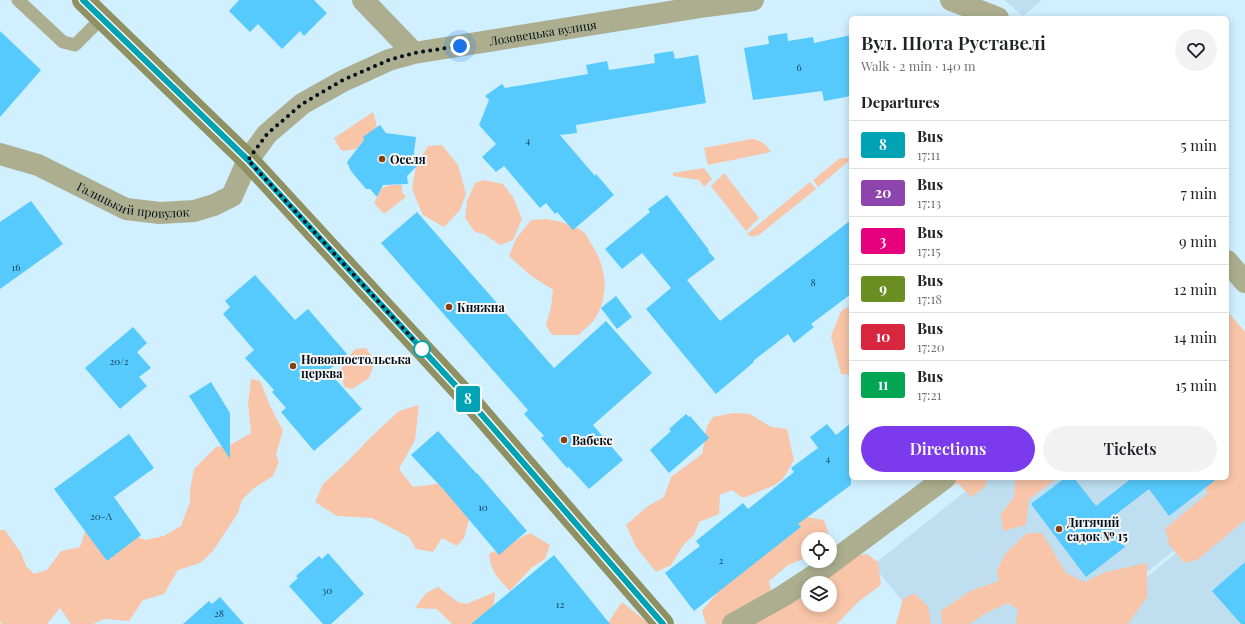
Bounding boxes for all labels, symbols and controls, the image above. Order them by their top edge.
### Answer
street label: Лозовецька вулиця [487,16,598,49]
text: Вул. Шота Руставелі [861,29,1046,55]
button: heart [1175,29,1217,71]
your location [450,36,470,56]
text: Walk · 2 min · 140 m [861,57,976,74]
house number: 6 [796,60,802,74]
text: Departures [861,92,940,112]
text: Bus [917,126,943,146]
house number: 4 [526,133,531,147]
text: 8 [879,135,887,154]
text: 5 min [1181,135,1217,155]
text: 17:11 [917,146,940,163]
place label: Оселя [390,151,426,167]
marker: Оселя [377,154,387,164]
text: Bus [917,174,943,194]
street label: Галицький провулок [75,178,190,221]
text: 20 [875,183,891,202]
text: 7 min [1181,183,1217,203]
text: 17:13 [917,194,941,211]
text: Bus [917,222,943,242]
text: 3 [880,231,886,250]
text: 9 min [1179,231,1217,251]
text: 17:15 [917,242,941,259]
house number: 16 [12,260,20,274]
text: Bus [917,270,943,290]
house number: 8 [810,275,816,289]
text: 9 [879,279,887,298]
text: 12 min [1174,279,1217,299]
text: 17:18 [917,290,942,307]
place label: Княжна [457,299,506,315]
marker: Княжна [444,302,454,312]
text: Bus [917,318,943,338]
text: 10 [876,327,890,346]
text: 14 min [1174,327,1217,347]
text: 17:20 [917,338,945,355]
unlabelled marker [413,340,431,358]
place label: Новоапостольська церква [301,351,412,381]
house number: 20/2 [109,354,129,368]
marker: Новоапостольська церква [288,361,298,371]
text: Bus [917,366,943,386]
text: 11 [878,375,888,394]
text: 15 min [1175,375,1217,395]
line badge: 8 [455,386,481,412]
text: 17:21 [917,386,942,403]
text: 8 [464,389,472,408]
button: Directions [861,426,1035,472]
button: Tickets [1043,426,1217,472]
place label: Вабекс [572,432,613,448]
marker: Вабекс [559,435,569,445]
house number: 4 [826,451,831,465]
house number: 10 [478,500,488,514]
house number: 20-А [90,509,113,523]
place label: Дитячий садок № 15 [1067,514,1128,544]
marker: Дитячий садок № 15 [1054,524,1064,534]
map controls [801,532,837,612]
button: locate [801,532,837,568]
house number: 2 [719,553,724,567]
button: layers [801,576,837,612]
house number: 30 [322,583,332,597]
house number: 12 [556,597,564,611]
house number: 28 [214,606,224,620]

